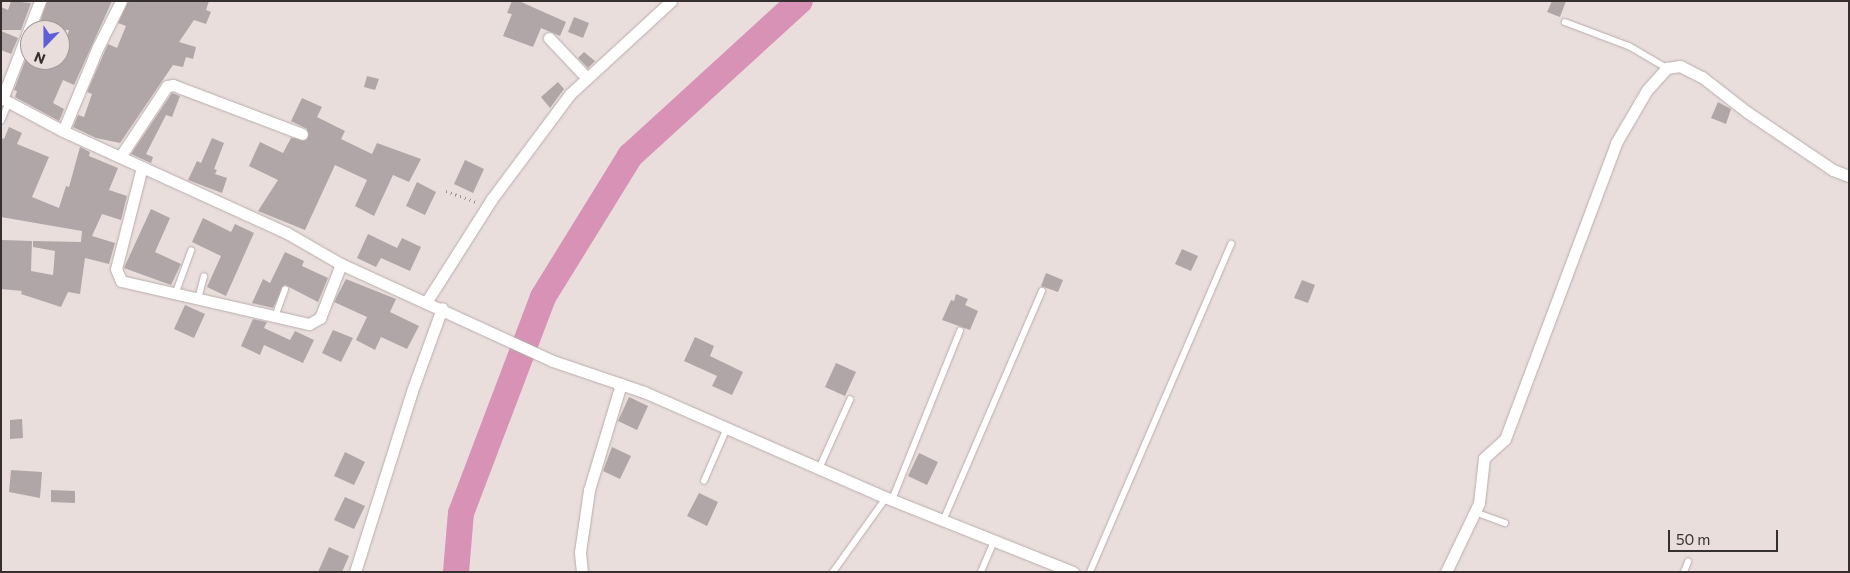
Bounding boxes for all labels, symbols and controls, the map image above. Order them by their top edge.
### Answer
north arrow [20,20,70,70]
text: N [32,49,48,68]
scale bar [1670,520,1780,552]
text: 50 m [1676,530,1710,548]

